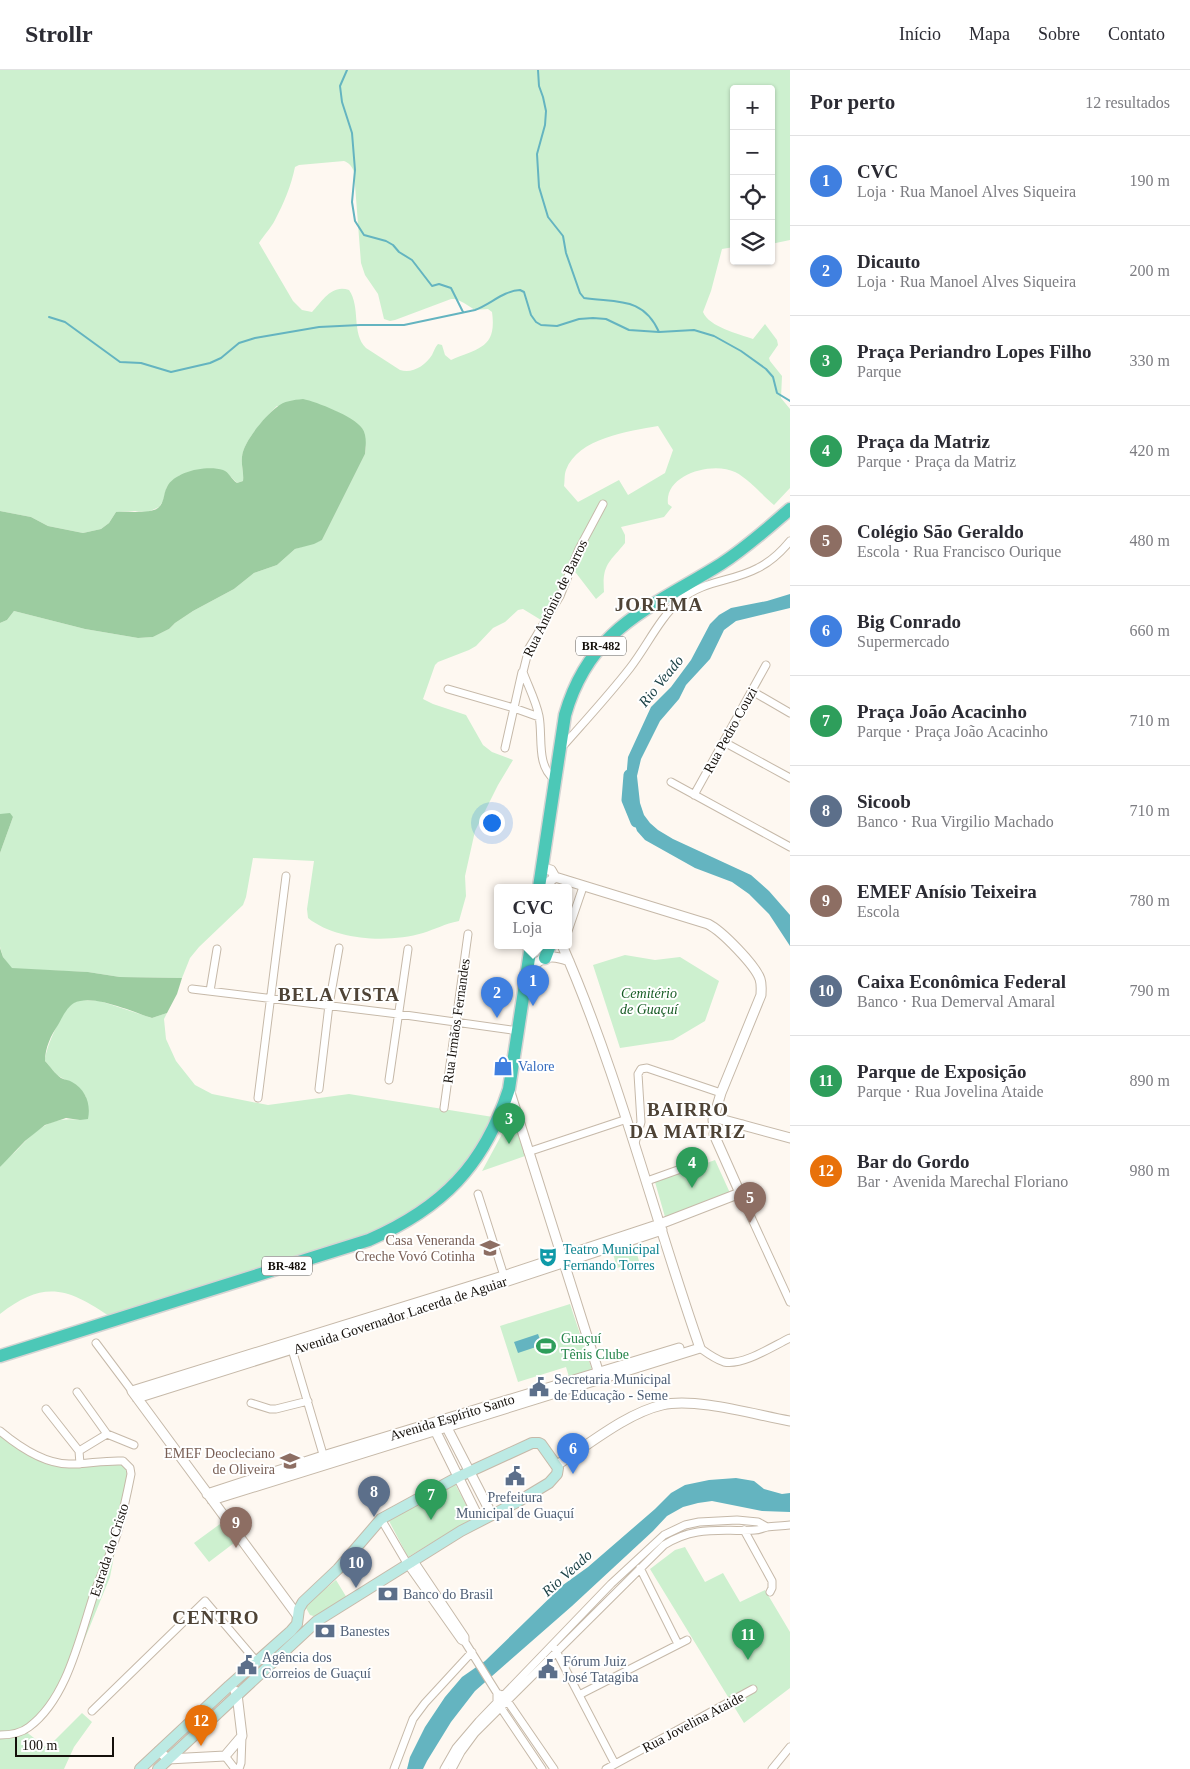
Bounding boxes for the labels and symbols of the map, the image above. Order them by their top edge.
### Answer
street label: Rua Antônio de Barros [520,537,590,659]
district label: JOREMA [615,594,703,615]
road number: BR-482 [576,636,626,656]
water label: Rio Veado [635,652,687,711]
street label: Rua Pedro Couzi [701,685,760,776]
your location [479,810,505,836]
street label: Rua Irmãos Fernandes [440,958,473,1084]
pin: 1 [517,965,549,1006]
pin: 2 [481,977,513,1018]
district label: BELA VISTA [278,984,400,1005]
park label: Cemitério de Guaçuí [620,986,679,1017]
shop icon: Valore [492,1055,514,1077]
place label: Valore [518,1059,555,1074]
district label: BAIRRO DA MATRIZ [630,1099,746,1142]
pin: 3 [493,1103,525,1144]
pin: 4 [676,1147,708,1188]
pin: 5 [734,1182,766,1223]
place label: Casa Veneranda Creche Vovó Cotinha [355,1233,476,1264]
school or university icon: Casa Veneranda Creche Vovó Cotinha [479,1237,501,1259]
place label: Teatro Municipal Fernando Torres [563,1242,660,1273]
theatre icon: Teatro Municipal Fernando Torres [537,1246,559,1268]
road number: BR-482 [262,1256,312,1276]
street label: Avenida Governador Lacerda de Aguiar [291,1274,509,1357]
place label: Guaçuí Tênis Clube [561,1331,629,1362]
sports icon: Guaçuí Tênis Clube [535,1335,557,1357]
place label: Secretaria Municipal de Educação - Seme [554,1372,671,1403]
public building icon: Secretaria Municipal de Educação - Seme [528,1376,550,1398]
street label: Avenida Espírito Santo [388,1391,516,1444]
pin: 6 [557,1433,589,1474]
place label: EMEF Deocleciano de Oliveira [164,1446,276,1477]
school or university icon: EMEF Deocleciano de Oliveira [279,1450,301,1472]
public building icon: Prefeitura Municipal de Guaçuí [504,1465,526,1487]
pin: 8 [358,1476,390,1517]
pin: 7 [415,1479,447,1520]
place label: Prefeitura Municipal de Guaçuí [456,1490,574,1521]
street label: Estrada do Cristo [87,1502,132,1599]
pin: 9 [220,1507,252,1548]
water label: Rio Veado [538,1546,595,1600]
pin: 10 [340,1547,372,1588]
bank icon: Banco do Brasil [377,1583,399,1605]
place label: Banco do Brasil [403,1587,493,1602]
district label: CENTRO [172,1607,260,1628]
pin: 11 [732,1619,764,1660]
bank icon: Banestes [314,1620,336,1642]
place label: Banestes [340,1624,390,1639]
place label: Agência dos Correios de Guaçuí [262,1650,371,1681]
public building icon: Agência dos Correios de Guaçuí [236,1654,258,1676]
place label: Fórum Juiz José Tatagiba [563,1654,639,1685]
public building icon: Fórum Juiz José Tatagiba [537,1658,559,1680]
street label: Rua Jovelina Ataide [640,1689,747,1756]
pin: 12 [185,1705,217,1746]
scale bar [15,1734,114,1757]

